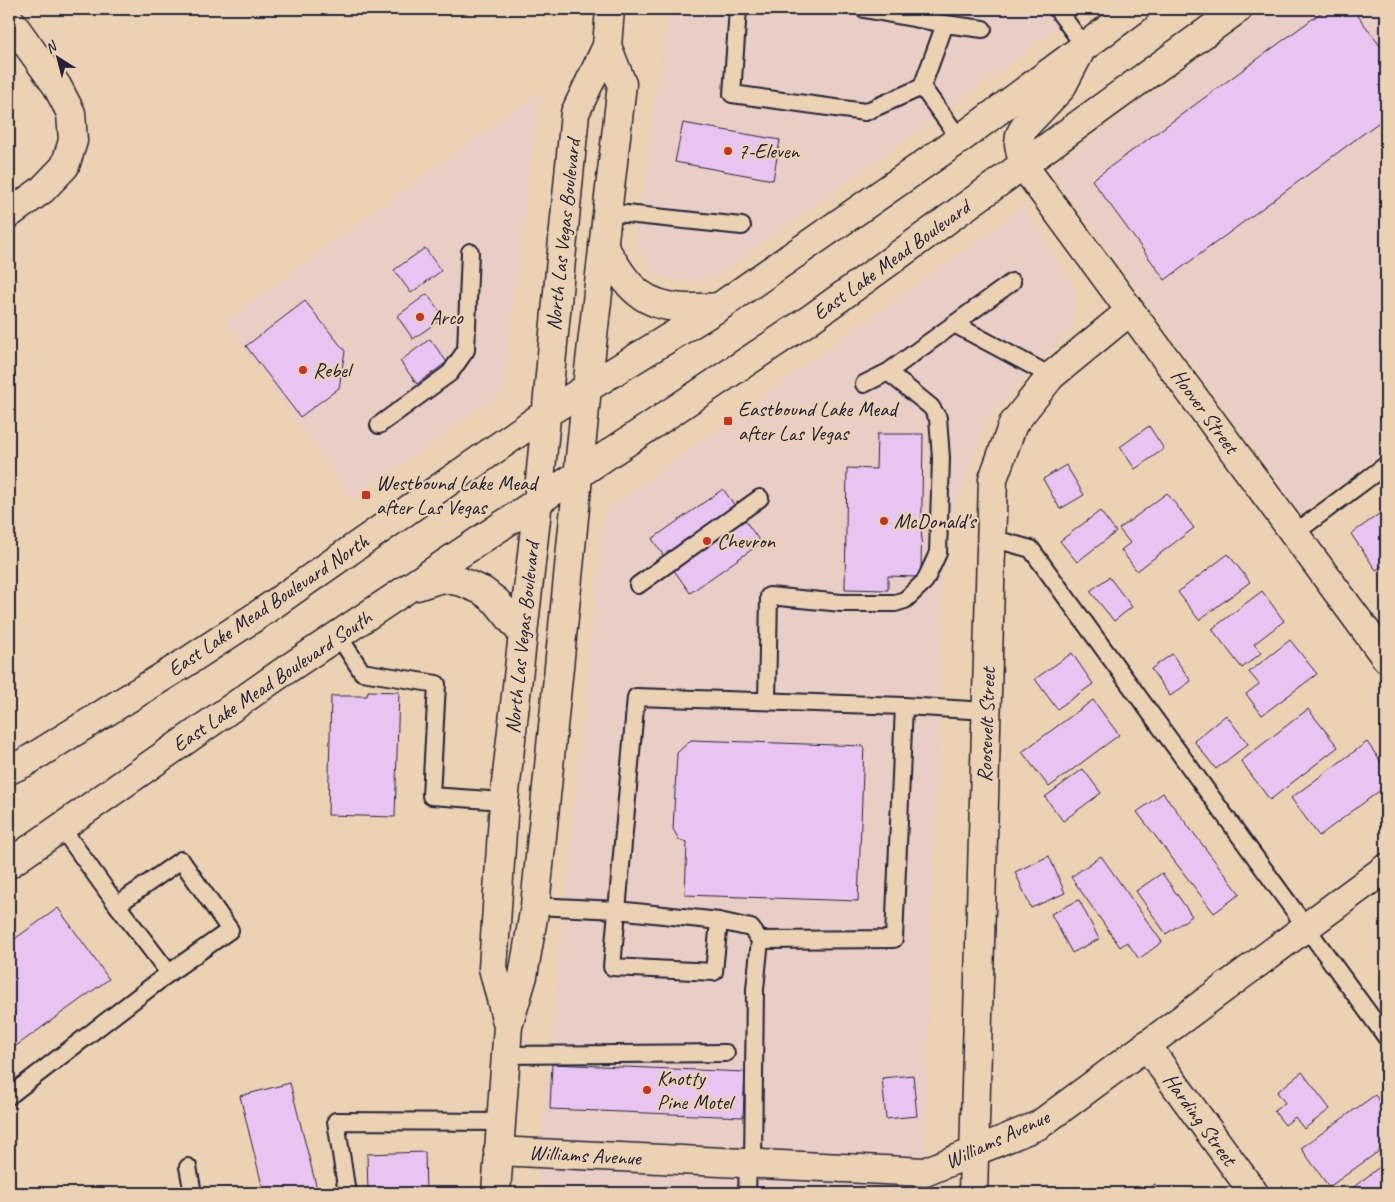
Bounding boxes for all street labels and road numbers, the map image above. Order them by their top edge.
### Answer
street label: North Las Vegas Boulevard [540,134,586,332]
street label: East Lake Mead Boulevard [807,192,978,326]
street label: Hoover Street [1166,364,1246,460]
street label: East Lake Mead Boulevard North [163,527,375,682]
street label: North Las Vegas Boulevard [499,537,545,735]
street label: East Lake Mead Boulevard South [167,604,378,757]
street label: Roosevelt Street [971,665,1001,783]
street label: Harding Street [1158,1068,1243,1172]
street label: Williams Avenue [941,1103,1054,1174]
street label: Williams Avenue [529,1139,643,1171]

